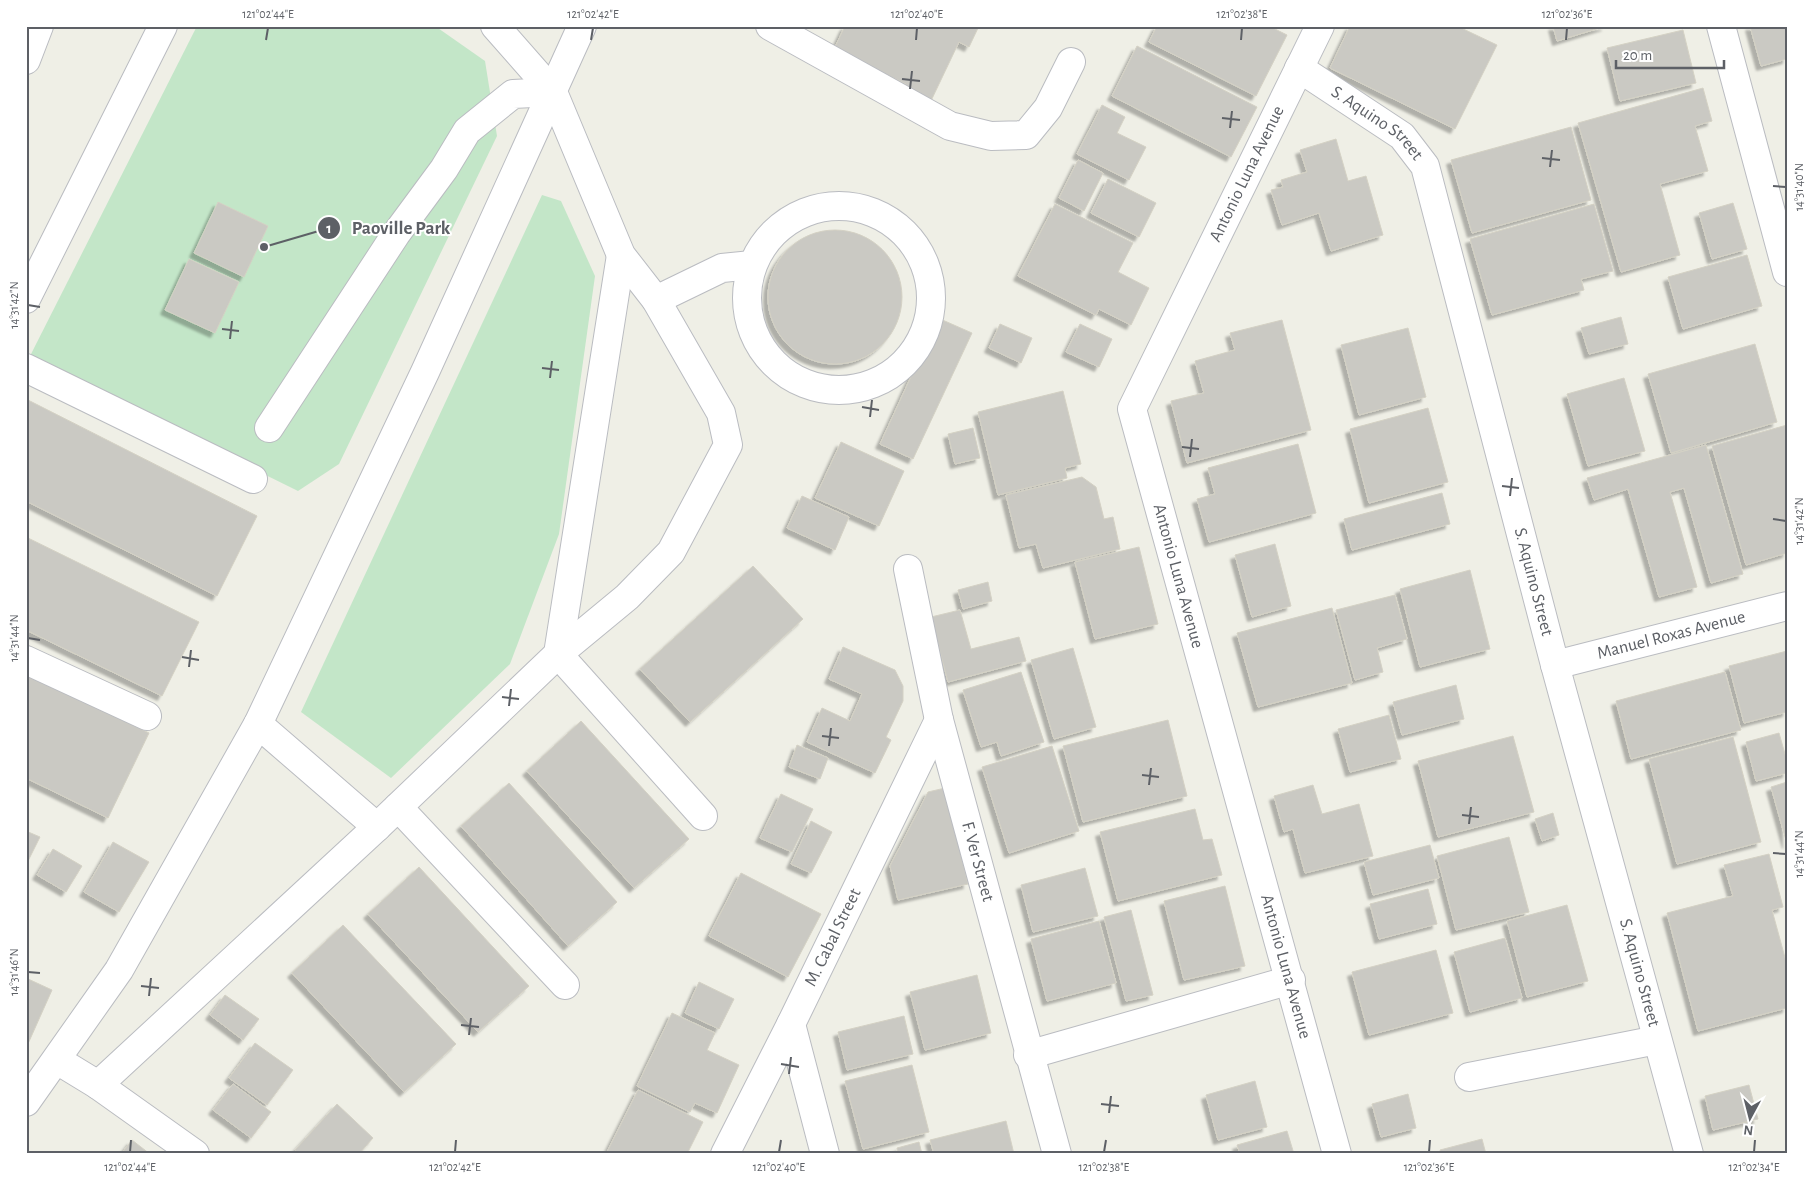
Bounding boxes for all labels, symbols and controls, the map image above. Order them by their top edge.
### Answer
text: 121°02'44"E [242,8,294,20]
text: 121°02'42"E [567,8,619,20]
text: 121°02'40"E [891,8,943,20]
text: 121°02'38"E [1217,8,1268,20]
text: 121°02'36"E [1542,8,1593,20]
scale bar [1616,38,1723,70]
text: 20 m [1623,48,1652,63]
street label: S. Aquino Street [1328,83,1426,164]
street label: Antonio Luna Avenue [1206,103,1288,245]
text: 14°31'40"N [1793,163,1805,211]
callout: Paoville Park [317,211,460,245]
text: Paoville Park [352,219,451,238]
text: 1 [326,221,332,236]
text: 14°31'42"N [8,281,20,329]
text: 14°31'42"N [1793,497,1805,545]
street label: Antonio Luna Avenue [1150,502,1206,650]
street label: S. Aquino Street [1511,526,1556,638]
street label: Manuel Roxas Avenue [1595,608,1747,663]
text: 14°31'44"N [8,614,20,662]
street label: F. Ver Street [958,820,997,904]
text: 14°31'44"N [1793,830,1805,878]
street label: M. Cabal Street [802,885,865,989]
street label: Antonio Luna Avenue [1257,892,1314,1041]
street label: S. Aquino Street [1616,917,1663,1029]
text: 14°31'46"N [8,948,20,996]
north arrow [1726,1092,1776,1142]
text: N [1743,1122,1754,1137]
text: 121°02'44"E [104,1161,156,1173]
text: 121°02'42"E [429,1161,481,1173]
text: 121°02'40"E [753,1161,805,1173]
text: 121°02'38"E [1079,1161,1130,1173]
text: 121°02'36"E [1404,1161,1455,1173]
text: 121°02'34"E [1729,1161,1780,1173]

